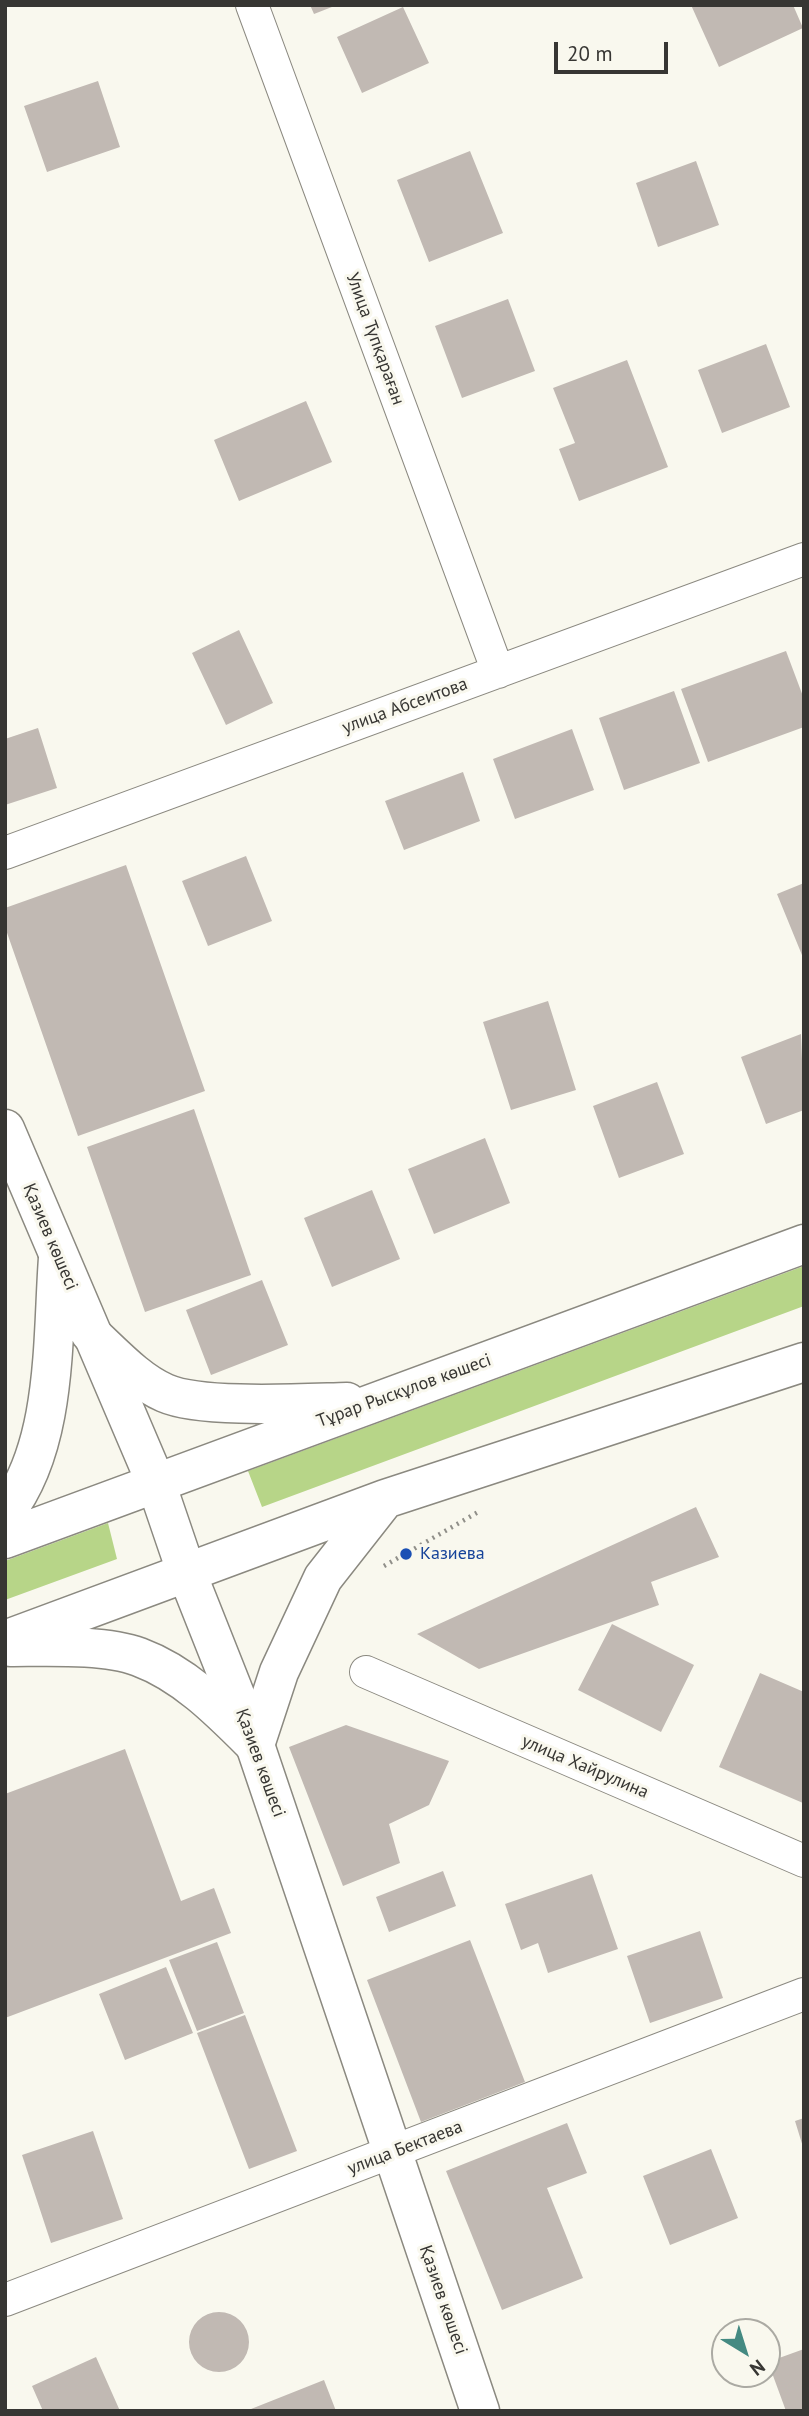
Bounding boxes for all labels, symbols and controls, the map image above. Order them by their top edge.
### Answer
scale bar [557,28,671,72]
text: 20 m [567,40,613,67]
street label: Улица Түпқараған [341,270,409,408]
street label: улица Абсеитова [339,673,471,739]
street label: Қазиев көшесі [18,1180,82,1294]
street label: Тұрар Рыскұлов көшесі [314,1349,494,1433]
place label: Казиева [420,1543,485,1565]
marker: Казиева [398,1546,414,1562]
street label: Қазиев көшесі [230,1706,290,1820]
street label: улица Хайрулина [518,1731,652,1803]
street label: улица Бектаева [344,2116,466,2180]
street label: Қазиев көшесі [414,2243,472,2357]
north arrow [711,2318,781,2388]
text: N [745,2355,770,2381]

